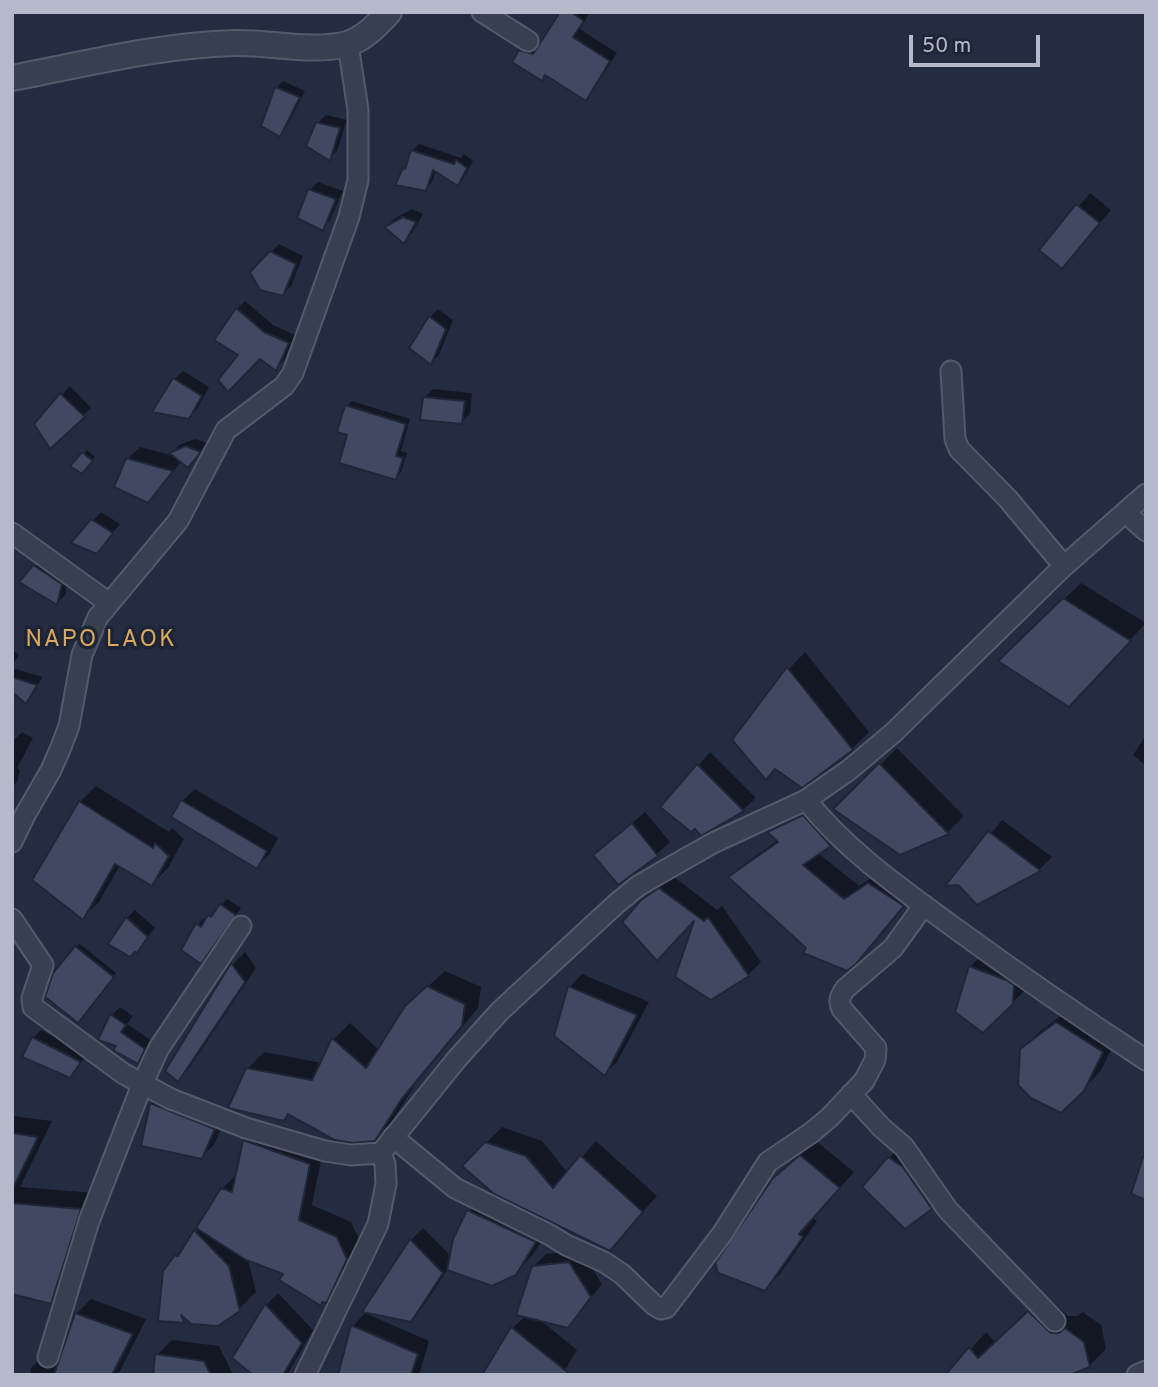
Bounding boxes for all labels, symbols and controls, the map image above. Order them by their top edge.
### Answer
scale bar [913,21,1044,65]
text: 50 m [922,33,971,60]
district label: NAPO LAOK [26,627,176,655]

